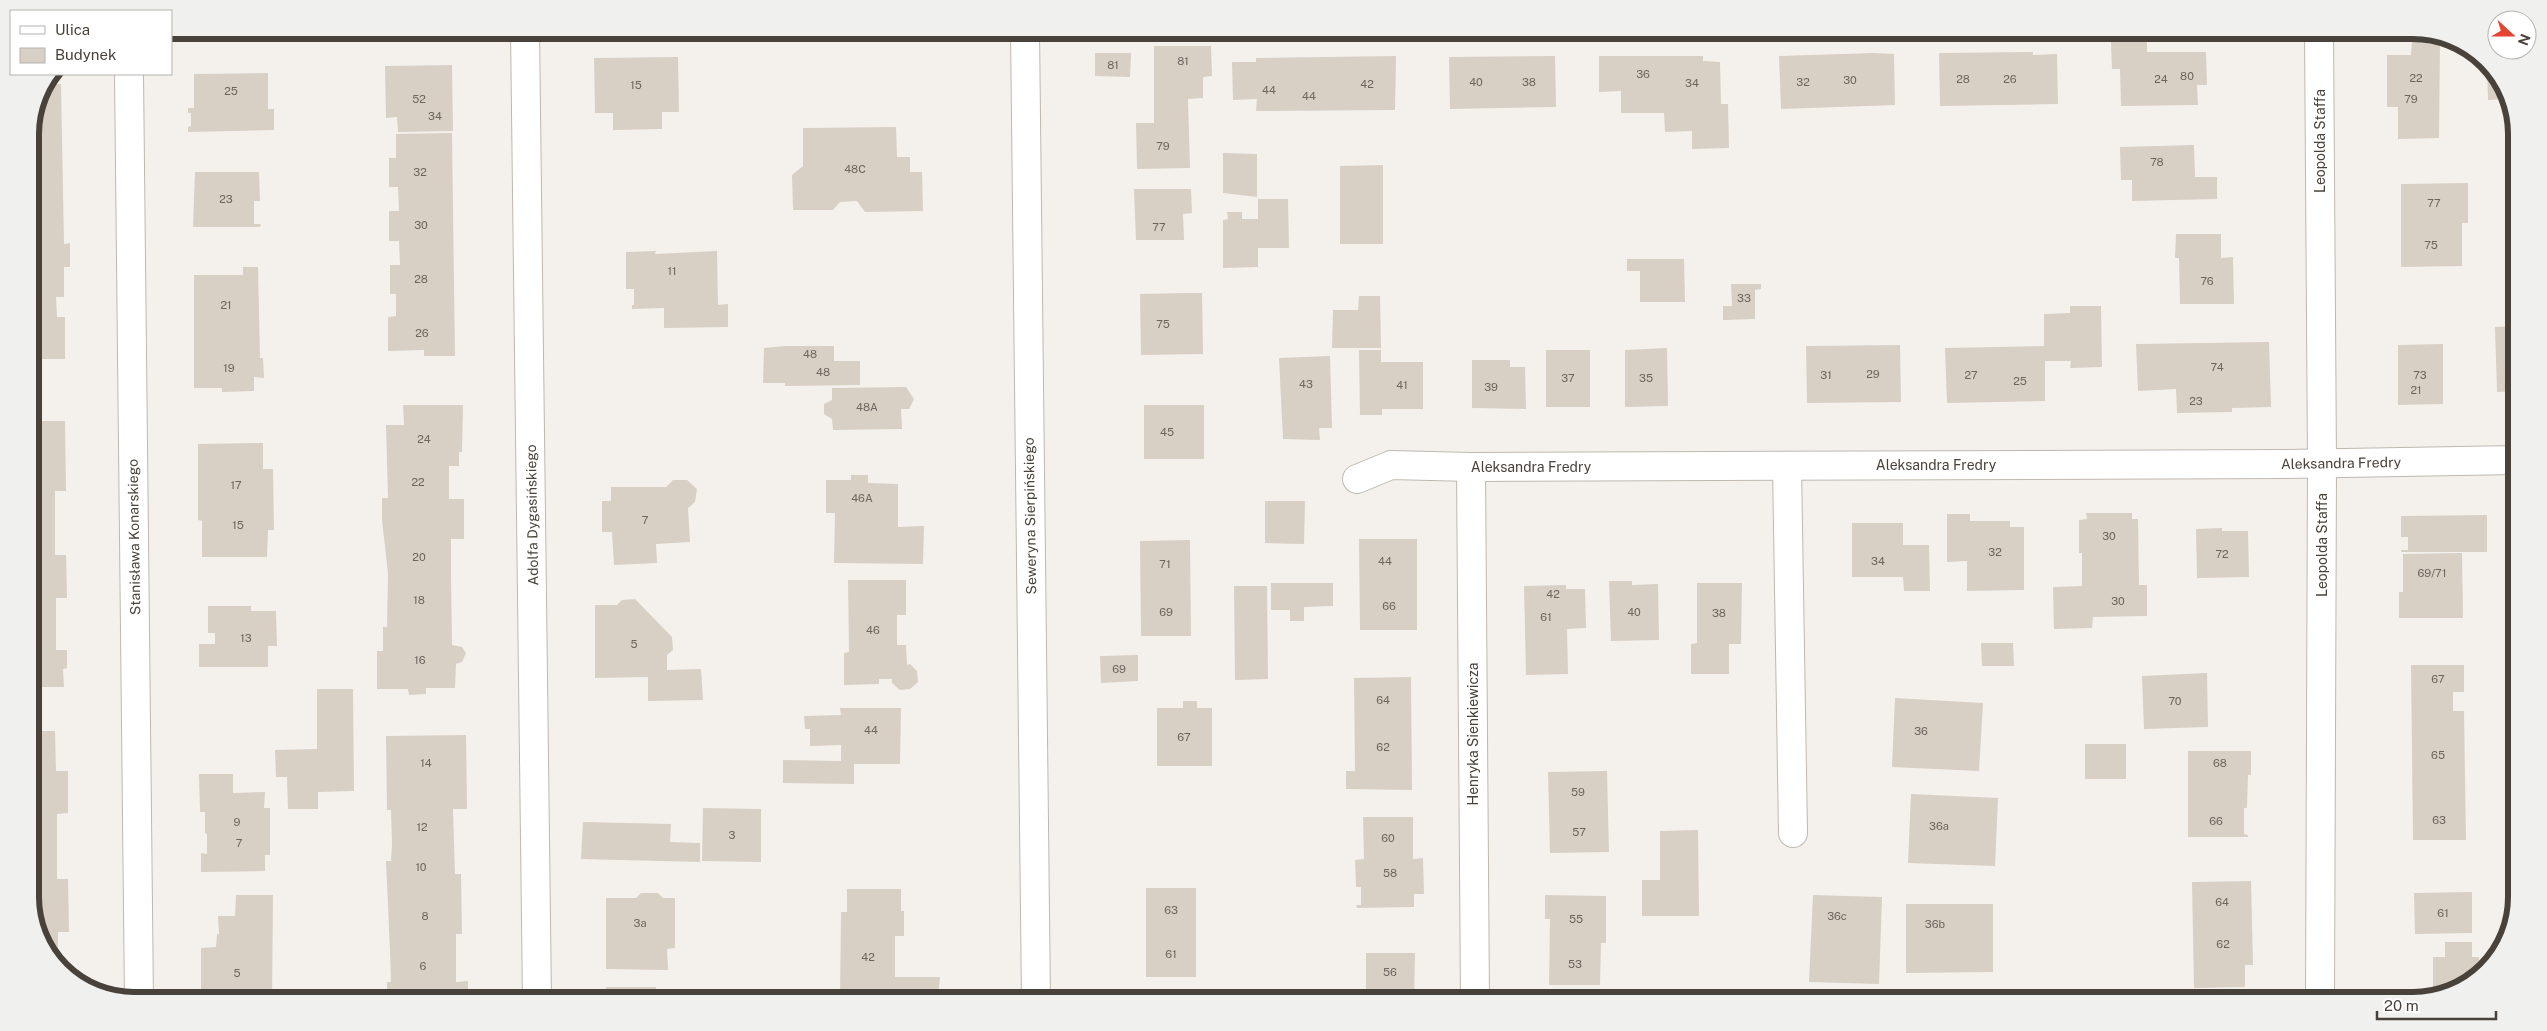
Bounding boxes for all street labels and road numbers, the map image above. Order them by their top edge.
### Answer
street label: Leopolda Staffa [2312,89,2328,193]
street label: Seweryna Sierpińskiego [1021,437,1039,595]
street label: Adolfa Dygasińskiego [523,444,541,586]
street label: Aleksandra Fredry [2281,454,2402,472]
street label: Aleksandra Fredry [1876,457,1997,473]
street label: Stanisława Konarskiego [125,459,143,615]
street label: Aleksandra Fredry [1471,459,1592,475]
street label: Leopolda Staffa [2314,493,2330,597]
street label: Henryka Sienkiewicza [1465,663,1481,806]

